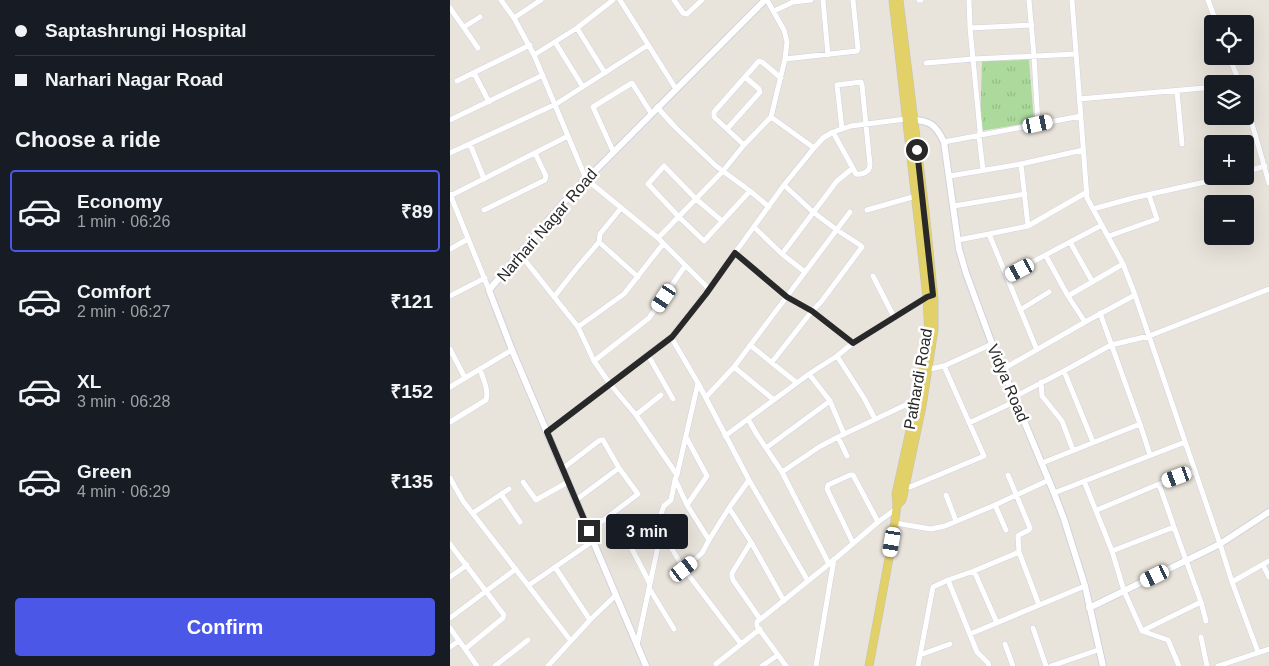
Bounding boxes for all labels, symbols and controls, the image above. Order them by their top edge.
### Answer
map controls [1204,15,1254,245]
button: locate [1204,15,1254,65]
text: Saptashrungi Hospital [45,20,247,41]
text: Narhari Nagar Road [45,69,223,90]
button: layers [1204,75,1254,125]
car [1021,114,1054,134]
text: Choose a ride [15,127,160,152]
button: + [1204,135,1254,185]
route start [906,139,928,161]
street label: Narhari Nagar Road [494,165,600,285]
icon: car [17,189,62,234]
text: Economy [77,191,163,212]
button: − [1204,195,1254,245]
text: ₹89 [401,201,433,222]
text: 1 min · 06:26 [77,213,170,230]
car [1003,256,1036,284]
icon: car [17,279,62,324]
text: Comfort [77,281,151,302]
car [649,281,678,315]
text: ₹121 [390,291,433,312]
text: 2 min · 06:27 [77,303,170,320]
street label: Pathardi Road [901,327,935,431]
street label: Vidya Road [984,342,1032,424]
icon: car [17,369,62,414]
text: XL [77,371,101,392]
text: ₹152 [390,381,433,402]
text: 3 min · 06:28 [77,393,170,410]
icon: car [17,459,62,504]
text: Green [77,461,132,482]
car [1160,465,1193,489]
text: ₹135 [390,471,433,492]
text: 4 min · 06:29 [77,483,170,500]
callout: 3 min [606,514,689,548]
route end [578,520,600,542]
text: 3 min [626,523,668,540]
car [882,526,901,558]
car [667,554,700,584]
car [1138,563,1171,589]
button: Confirm [15,598,435,656]

